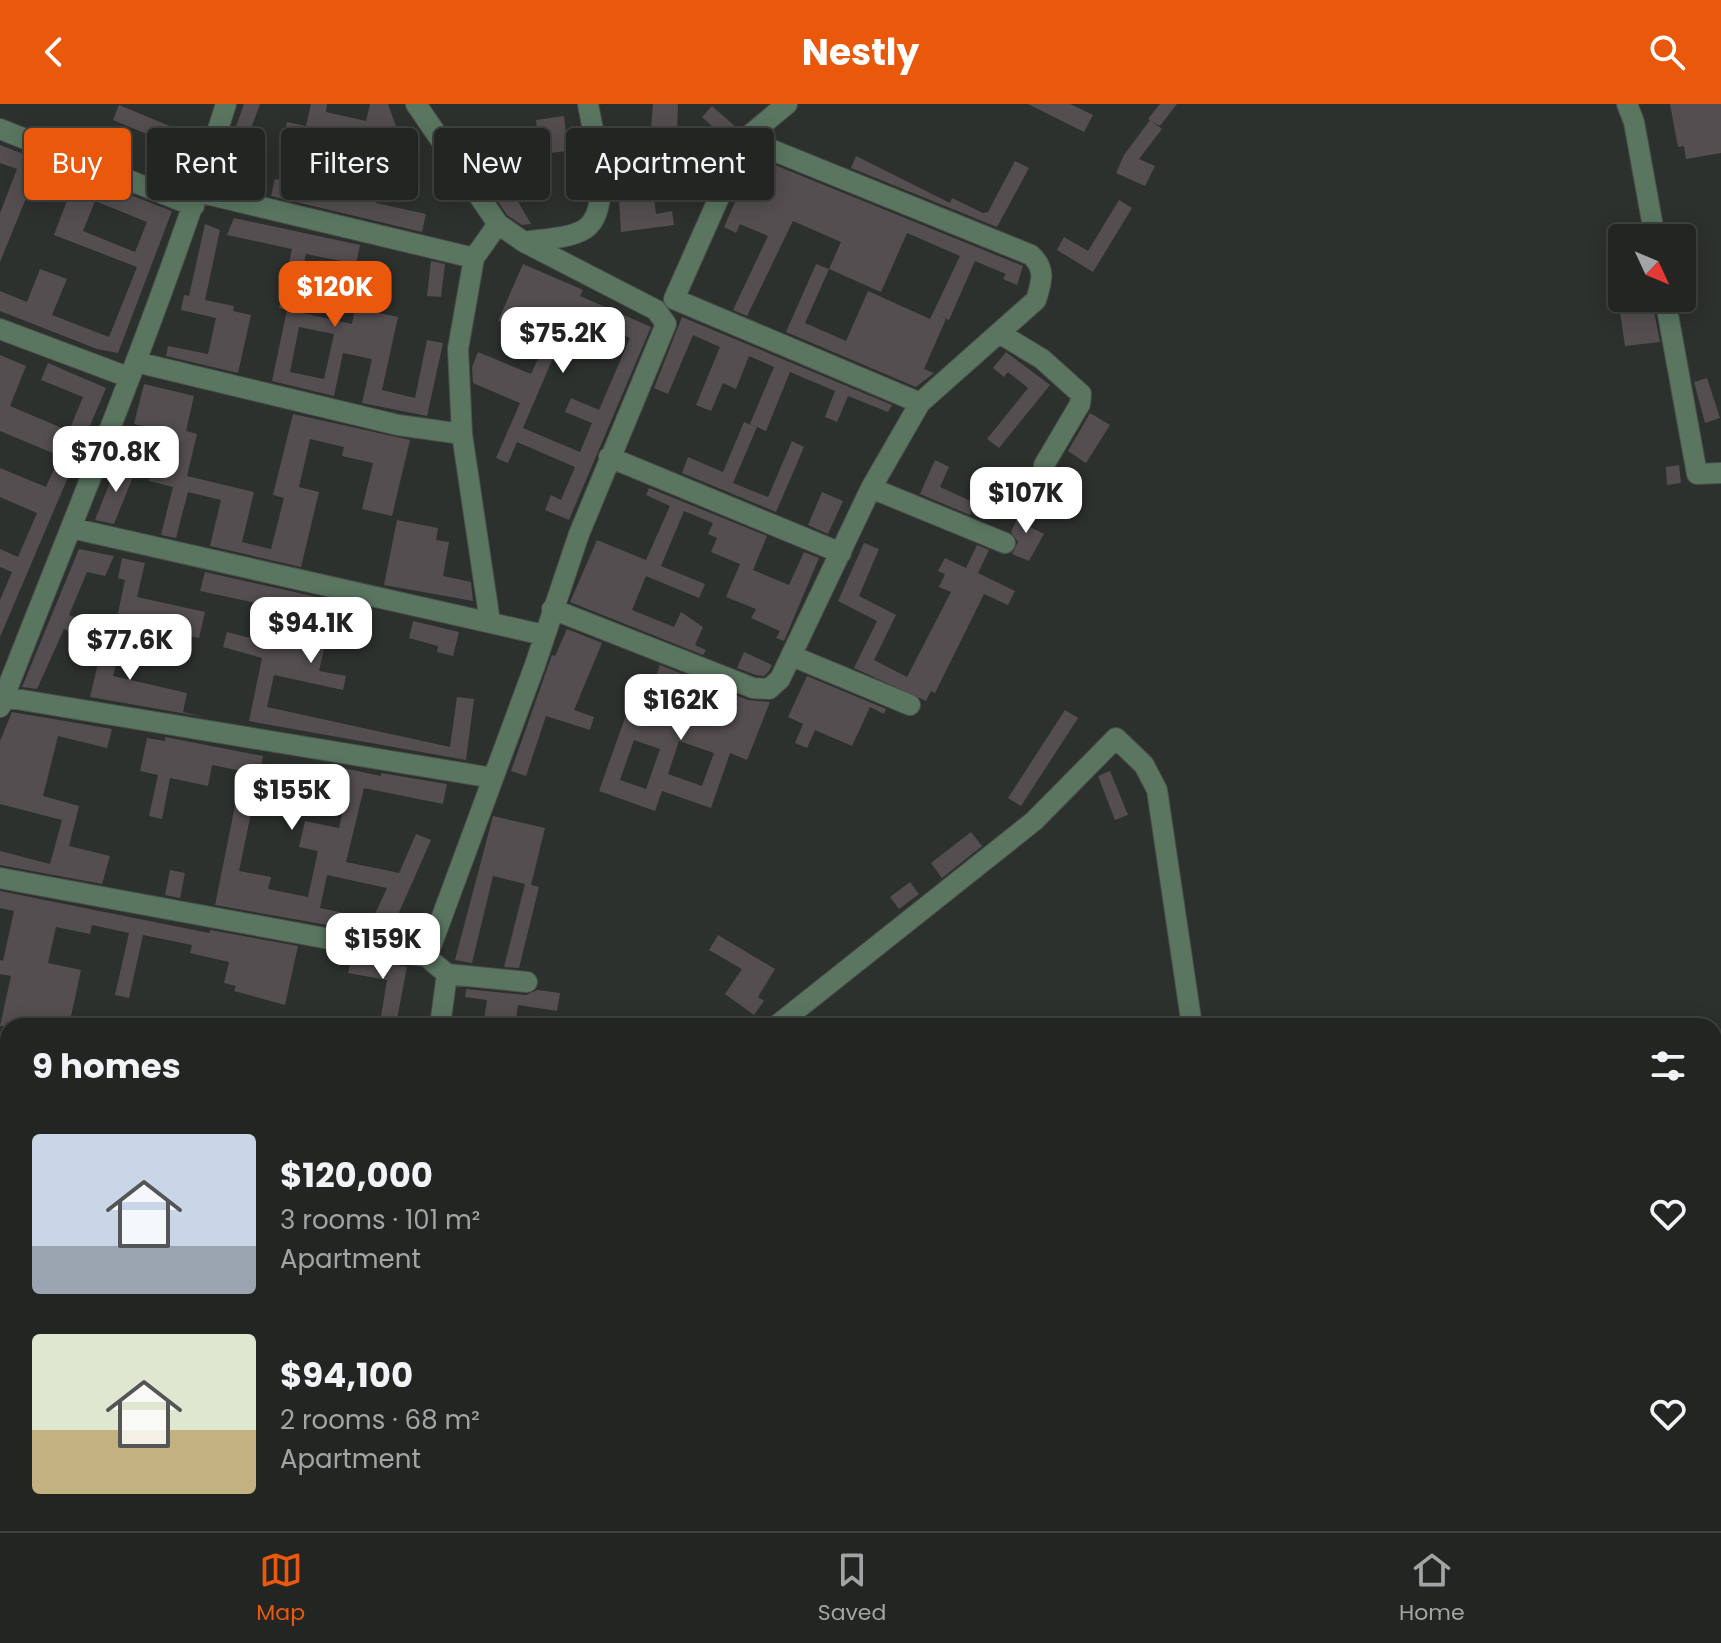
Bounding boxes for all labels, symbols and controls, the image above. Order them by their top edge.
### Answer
text: Nestly [802,27,919,78]
icon: back [32,30,76,74]
icon: search [1645,30,1689,74]
chip: Buy [24,128,131,200]
chip: Rent [147,128,265,200]
chip: Filters [281,128,418,200]
chip: New [434,128,550,200]
chip: Apartment [566,128,774,200]
north arrow [1608,224,1696,312]
map controls [1608,224,1696,312]
pin: $120K [279,261,391,329]
text: $120K [297,269,373,305]
pin: $75.2K [498,307,628,375]
text: $75.2K [519,315,607,351]
pin: $70.8K [51,426,181,494]
text: $70.8K [71,434,161,470]
pin: $107K [970,467,1082,535]
text: $107K [988,475,1064,511]
pin: $94.1K [246,597,376,665]
text: $94.1K [268,605,354,641]
pin: $77.6K [65,614,195,682]
text: $77.6K [87,622,173,658]
pin: $162K [625,674,737,742]
text: $162K [643,682,719,718]
pin: $155K [236,764,348,832]
text: $155K [253,772,331,808]
pin: $159K [327,913,439,981]
text: $159K [344,921,422,957]
text: 9 homes [32,1042,181,1090]
icon: filters [1646,1044,1690,1088]
text: $120,000 [280,1151,433,1199]
icon: home [96,1166,192,1262]
icon: heart [1646,1192,1690,1236]
text: 3 rooms · 101 m² [280,1202,480,1238]
text: Apartment [280,1241,421,1277]
text: $94,100 [280,1351,413,1399]
icon: home [96,1366,192,1462]
icon: heart [1646,1392,1690,1436]
text: 2 rooms · 68 m² [280,1402,480,1438]
text: Apartment [280,1441,421,1477]
tab: Map [256,1548,305,1629]
tab: Saved [818,1548,886,1629]
tab: Home [1399,1548,1465,1629]

